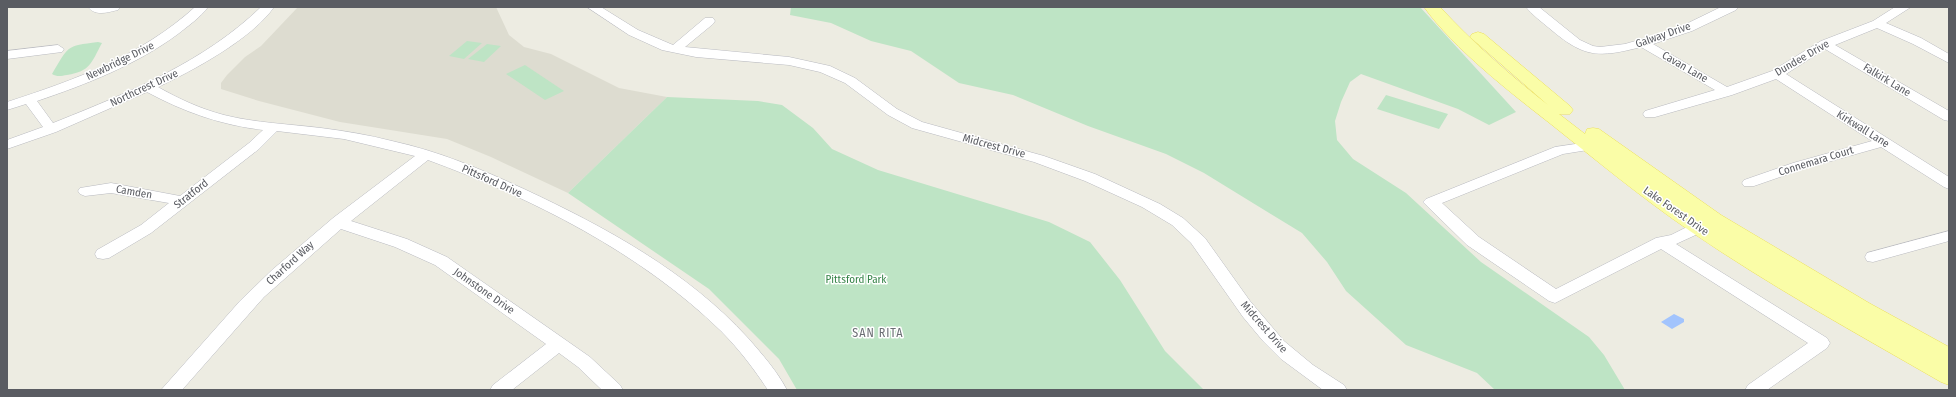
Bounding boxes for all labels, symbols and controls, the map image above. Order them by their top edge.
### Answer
street label: Galway Drive [1634,19,1692,51]
street label: Dundee Drive [1773,37,1831,79]
street label: Newbridge Drive [84,39,156,83]
street label: Cavan Lane [1660,49,1710,85]
street label: Falkirk Lane [1861,61,1913,99]
street label: Northcrest Drive [108,67,180,109]
street label: Kirkwall Lane [1834,108,1892,150]
street label: Midcrest Drive [961,131,1027,161]
street label: Connemara Court [1777,143,1856,179]
street label: Pittsford Drive [460,162,524,200]
street label: Stratford [171,177,211,211]
street label: Camden [115,182,153,202]
street label: Lake Forest Drive [1641,184,1711,238]
street label: Charford Way [264,238,317,288]
street label: Johnstone Drive [451,265,517,317]
park label: Pittsford Park [825,273,887,286]
street label: Midcrest Drive [1238,298,1290,356]
district label: SAN RITA [852,326,904,340]

